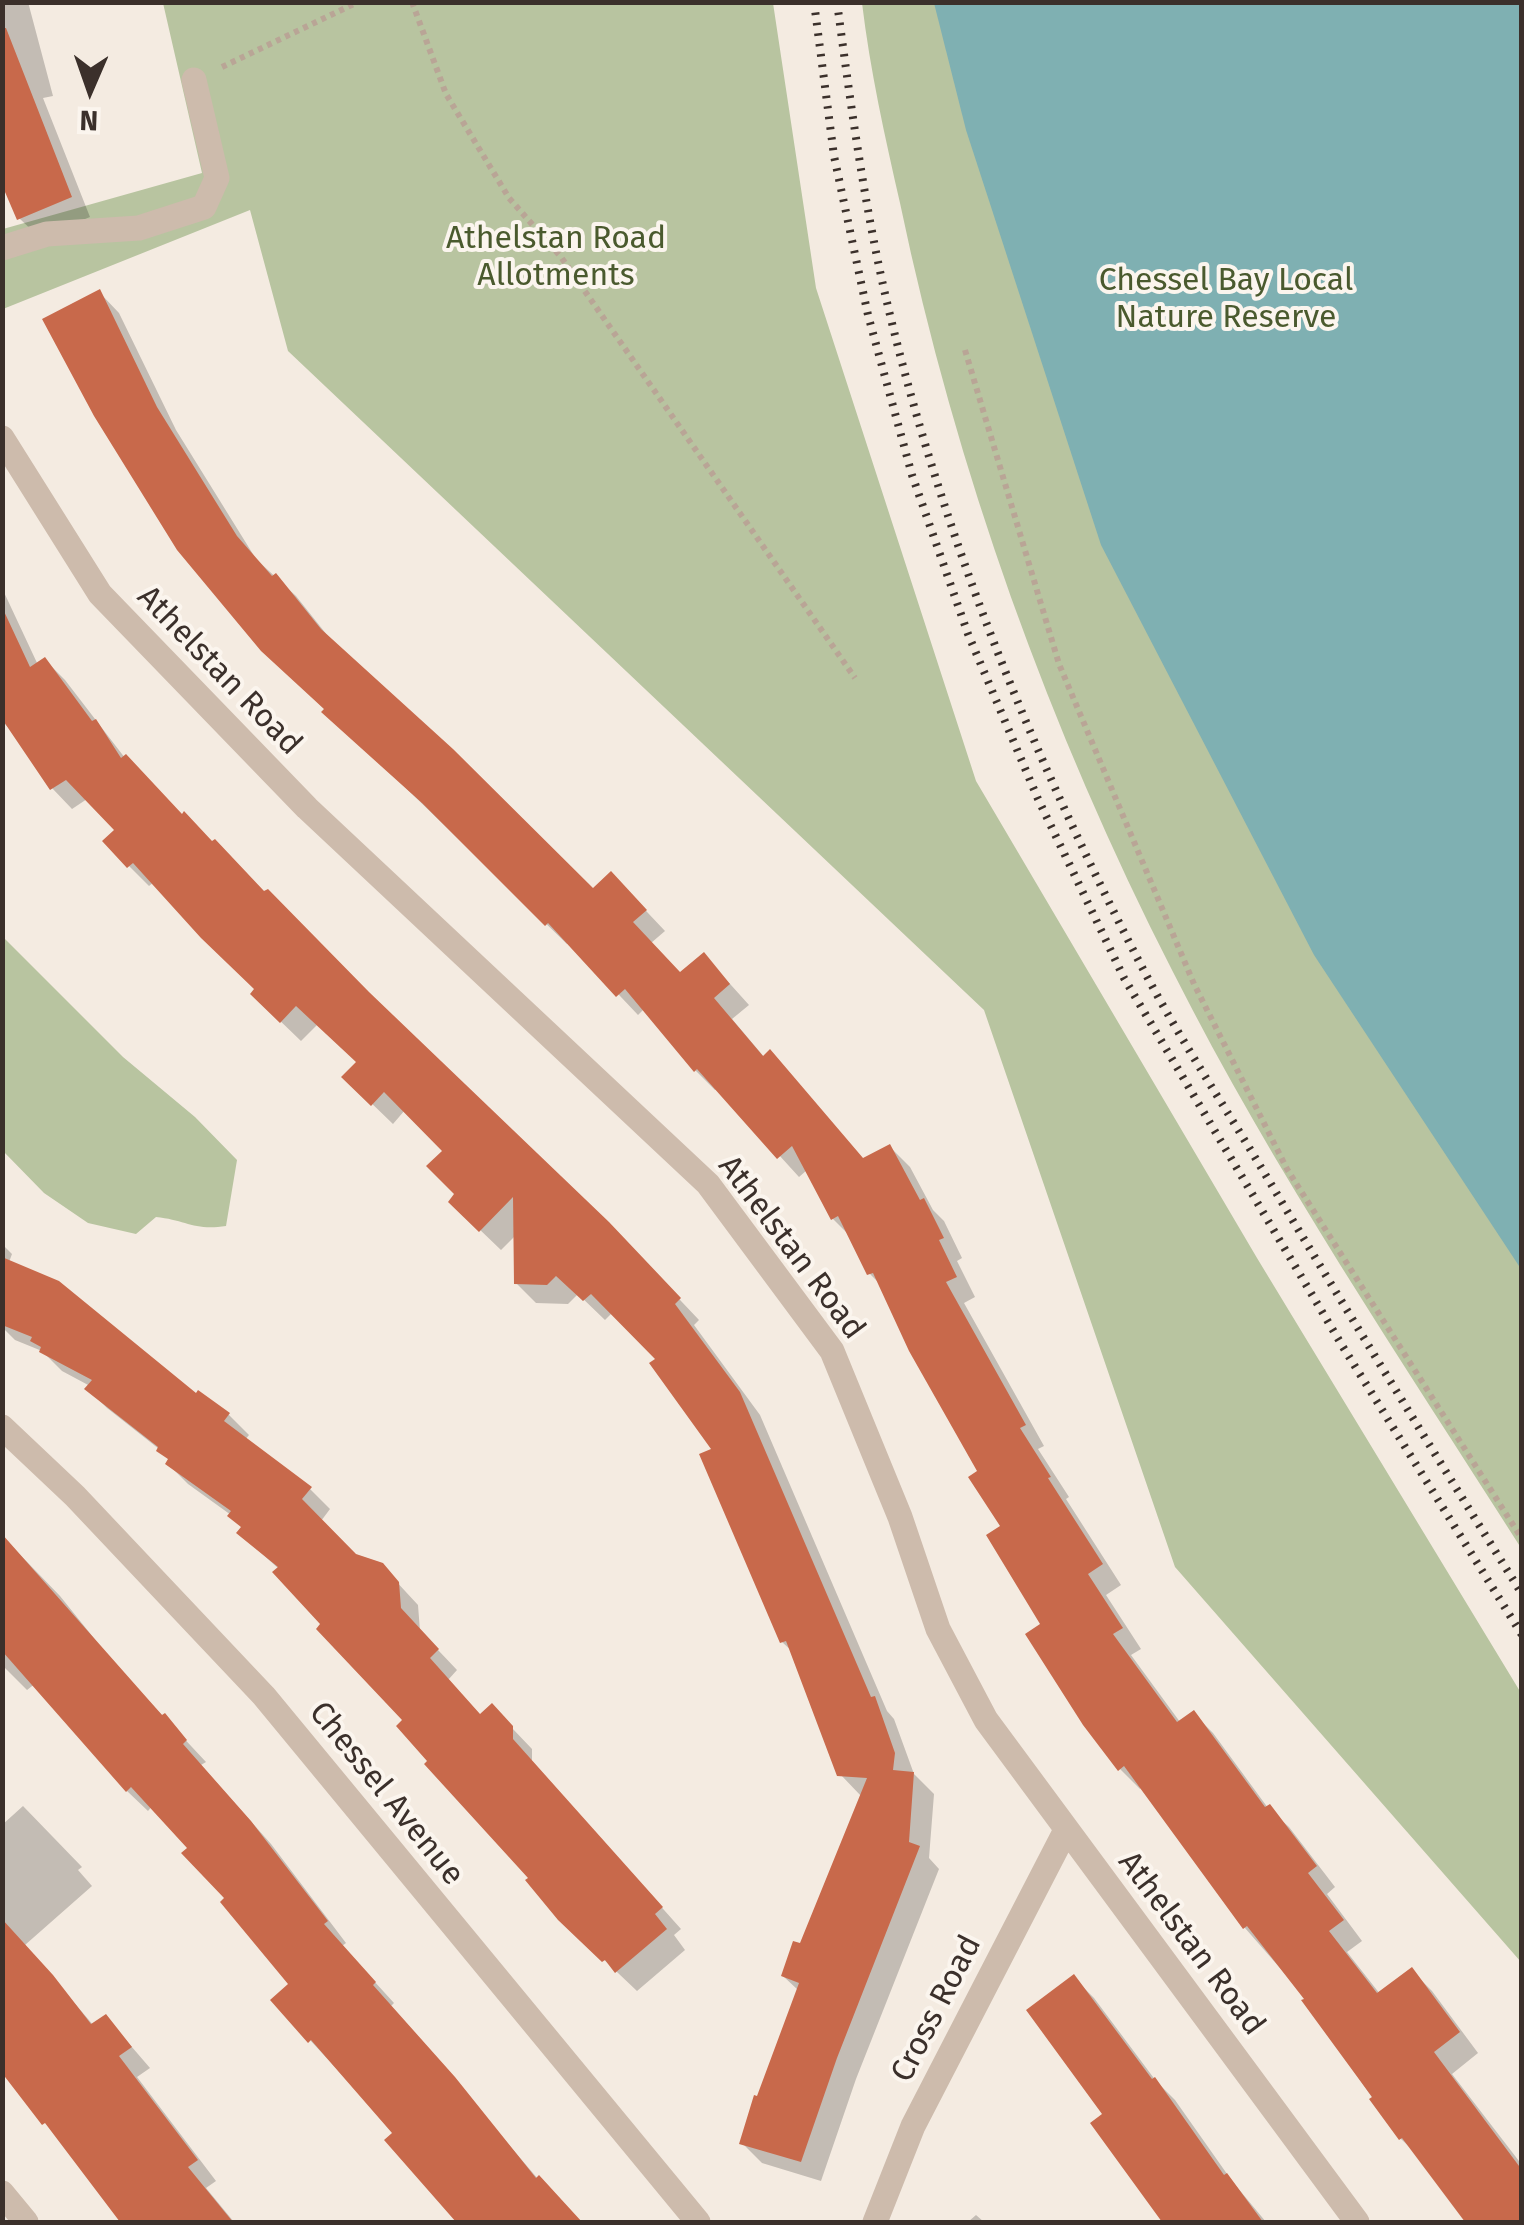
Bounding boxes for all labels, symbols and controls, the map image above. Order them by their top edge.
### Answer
north arrow [40,40,140,140]
text: N [79,104,99,137]
park label: Athelstan Road Allotments [446,220,666,295]
park label: Chessel Bay Local Nature Reserve [1099,262,1353,337]
street label: Athelstan Road [129,578,309,764]
street label: Athelstan Road [709,1149,873,1347]
street label: Chessel Avenue [300,1695,472,1893]
street label: Athelstan Road [1109,1845,1273,2043]
street label: Cross Road [884,1929,990,2089]

